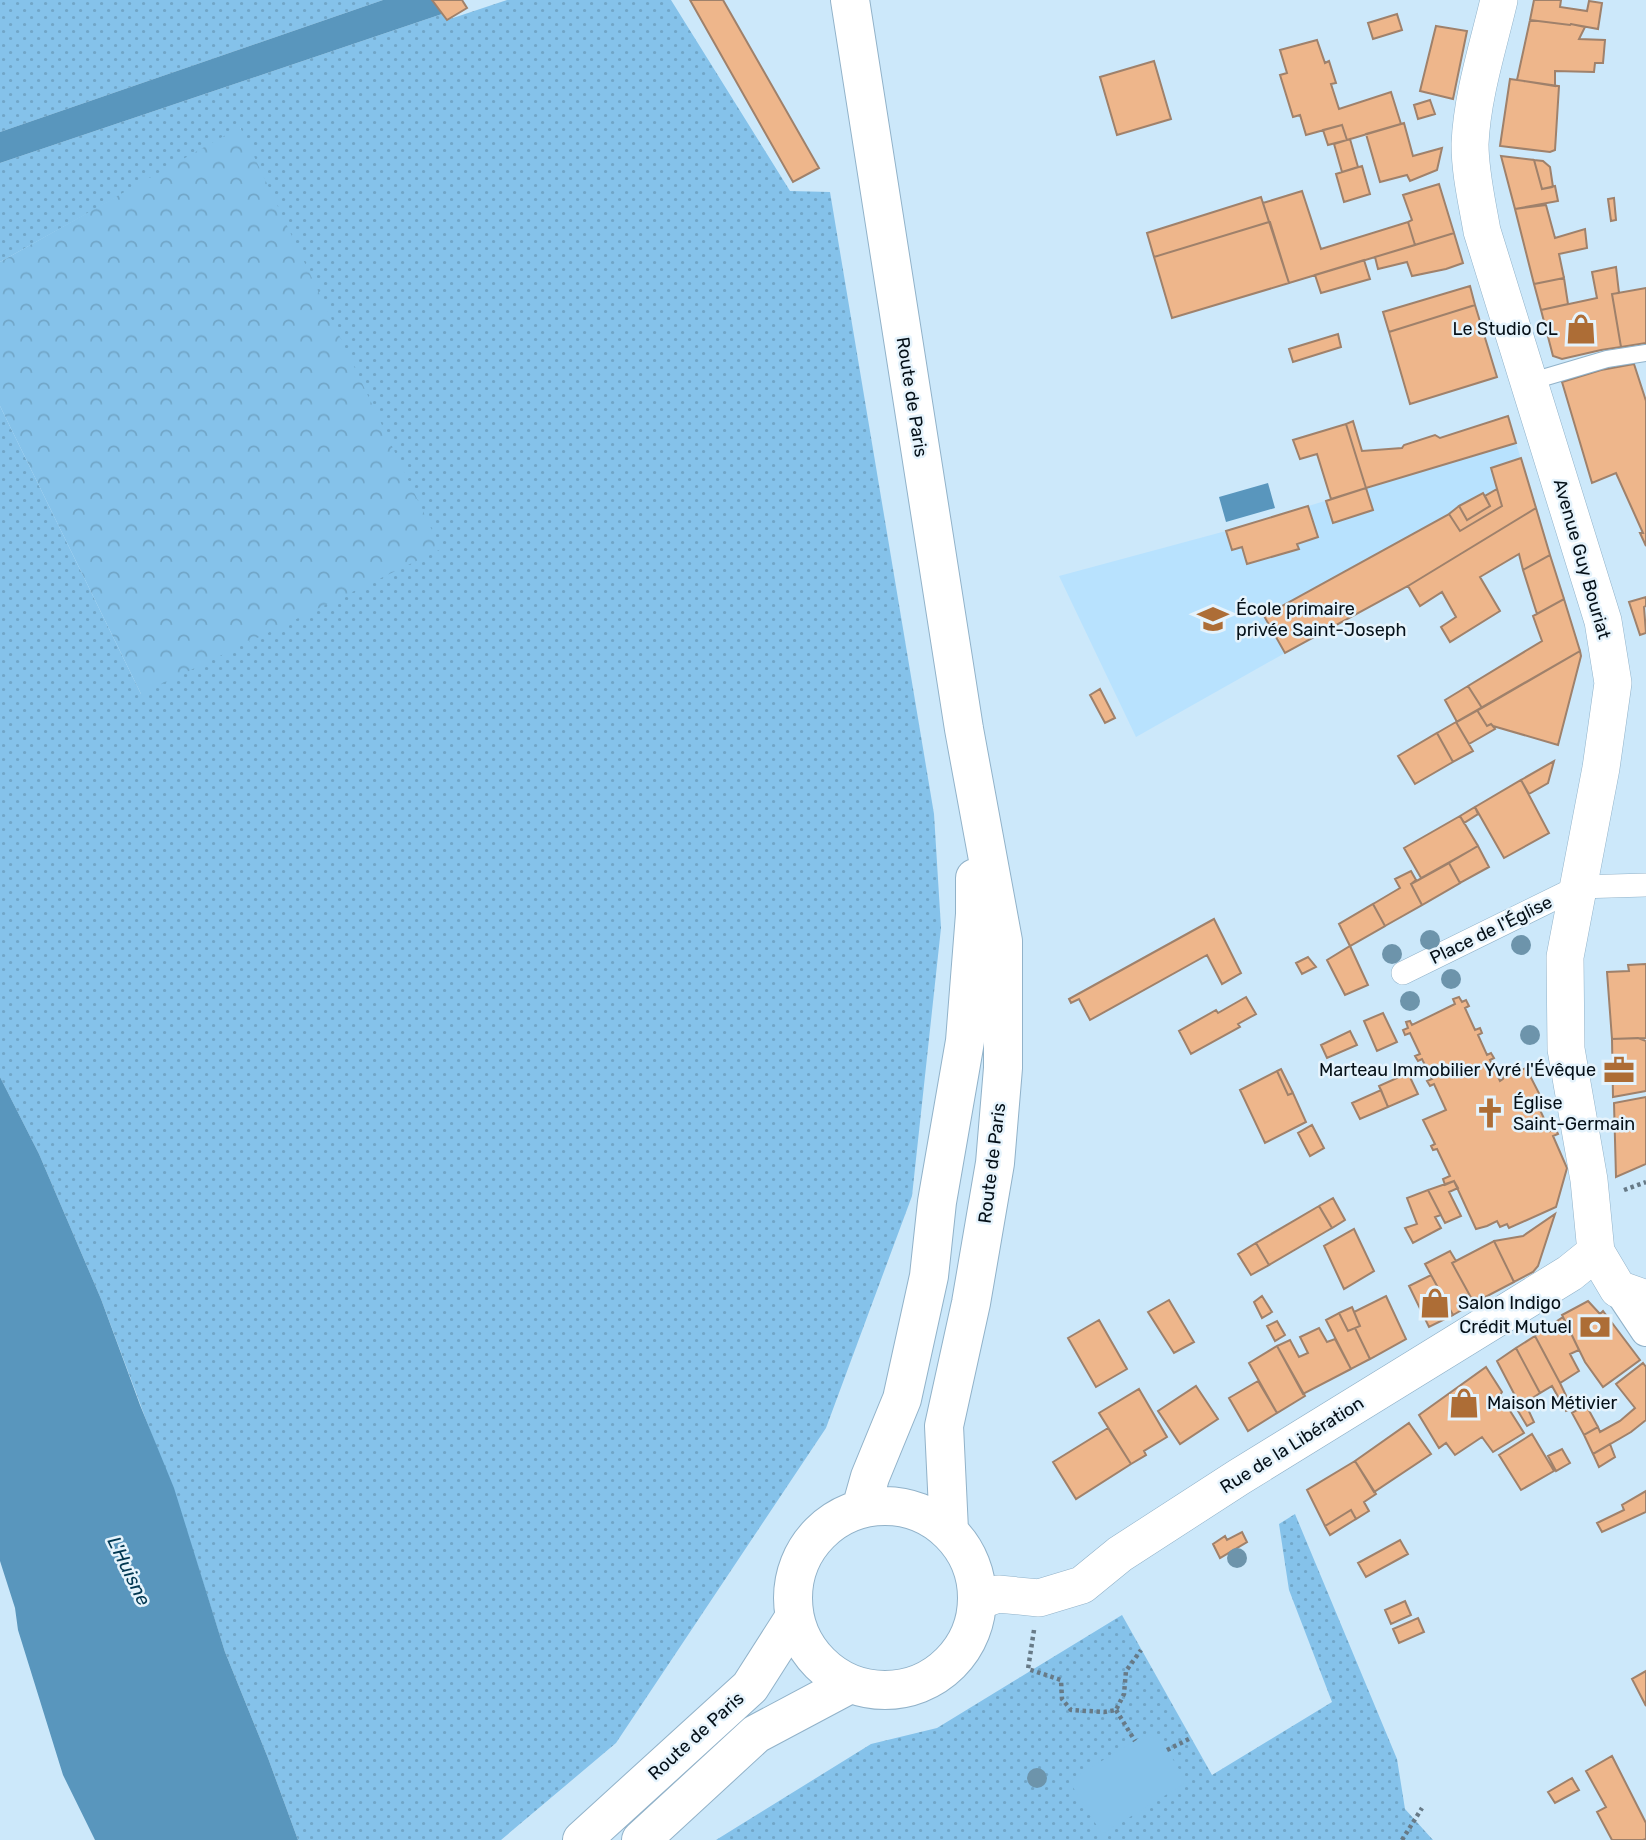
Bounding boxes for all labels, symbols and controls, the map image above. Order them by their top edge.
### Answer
shop icon: Le Studio CL [1564,312,1598,346]
place label: Le Studio CL [1453,318,1558,340]
street label: Route de Paris [892,335,932,459]
street label: Avenue Guy Bouriat [1549,476,1615,642]
place label: École primaire privée Saint-Joseph [1236,598,1406,641]
school or university icon: École primaire privée Saint-Joseph [1196,602,1230,636]
street label: Place de l'Église [1426,891,1556,969]
office icon: Marteau Immobilier Yvré l'Évêque [1602,1053,1636,1087]
place label: Marteau Immobilier Yvré l'Évêque [1319,1059,1596,1081]
place label: Église Saint-Germain [1513,1092,1635,1135]
church icon: Église Saint-Germain [1473,1096,1507,1130]
street label: Route de Paris [974,1101,1010,1225]
shop icon: Salon Indigo [1418,1286,1452,1320]
place label: Salon Indigo [1458,1292,1561,1314]
bank icon: Crédit Mutuel [1578,1310,1612,1344]
place label: Crédit Mutuel [1459,1316,1572,1338]
shop icon: Maison Métivier [1447,1386,1481,1420]
street label: Rue de la Libération [1216,1392,1368,1498]
place label: Maison Métivier [1487,1392,1618,1414]
water label: L'Huisne [102,1533,156,1610]
street label: Route de Paris [644,1687,748,1785]

